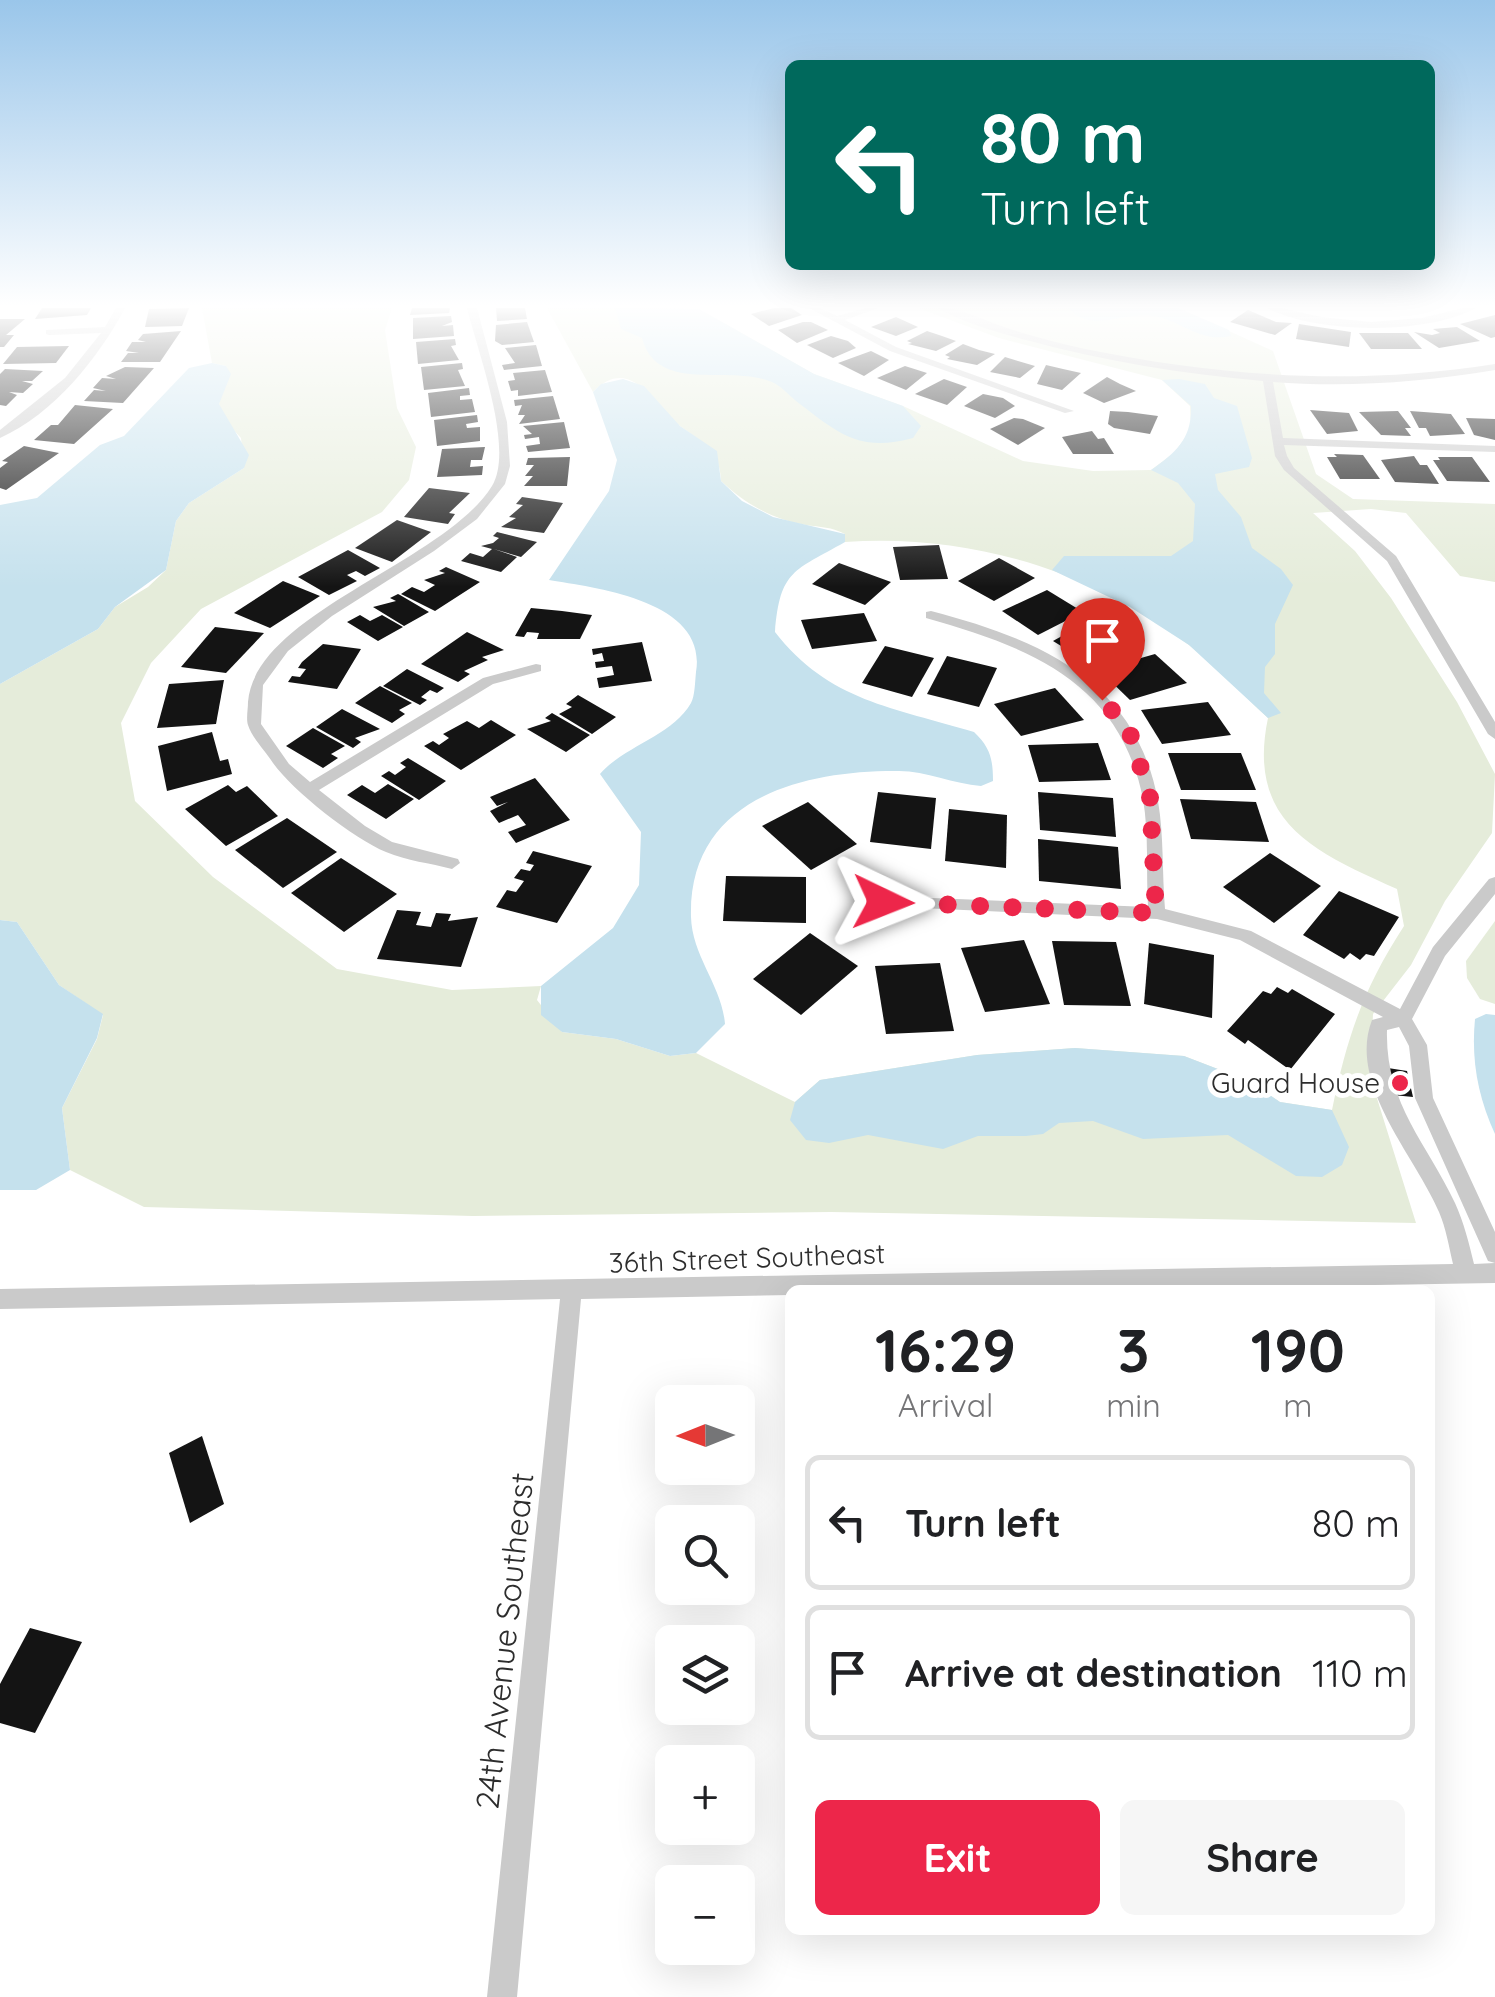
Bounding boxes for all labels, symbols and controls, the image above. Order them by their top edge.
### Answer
text: 80 m [980,93,1145,181]
icon: left [815,100,945,230]
text: Turn left [980,180,1150,236]
pin [1060,598,1145,701]
icon: arrive [1075,613,1130,668]
position arrow [831,850,935,954]
place label: Guard House [1211,1065,1380,1100]
marker: Guard House [1389,1072,1411,1094]
street label: 36th Street Southeast [608,1235,886,1280]
text: 16:29 [875,1312,1016,1387]
text: 3 [1117,1312,1150,1387]
text: 190 [1251,1312,1345,1387]
north arrow [655,1385,755,1485]
map controls [655,1385,755,1965]
text: Arrival [898,1385,993,1425]
text: min [1106,1385,1161,1425]
text: m [1283,1385,1312,1425]
street label: 24th Avenue Southeast [466,1471,542,1811]
icon: left [820,1495,875,1550]
text: Turn left [905,1499,1061,1547]
text: 80 m [1312,1499,1400,1547]
button: search [655,1505,755,1605]
button: layers [655,1625,755,1725]
icon: arrive [820,1645,875,1700]
text: Arrive at destination [905,1649,1282,1697]
text: 110 m [1312,1649,1408,1697]
button: + [655,1745,755,1845]
button: Exit [815,1800,1100,1915]
button: Share [1120,1800,1405,1915]
button: − [655,1865,755,1965]

